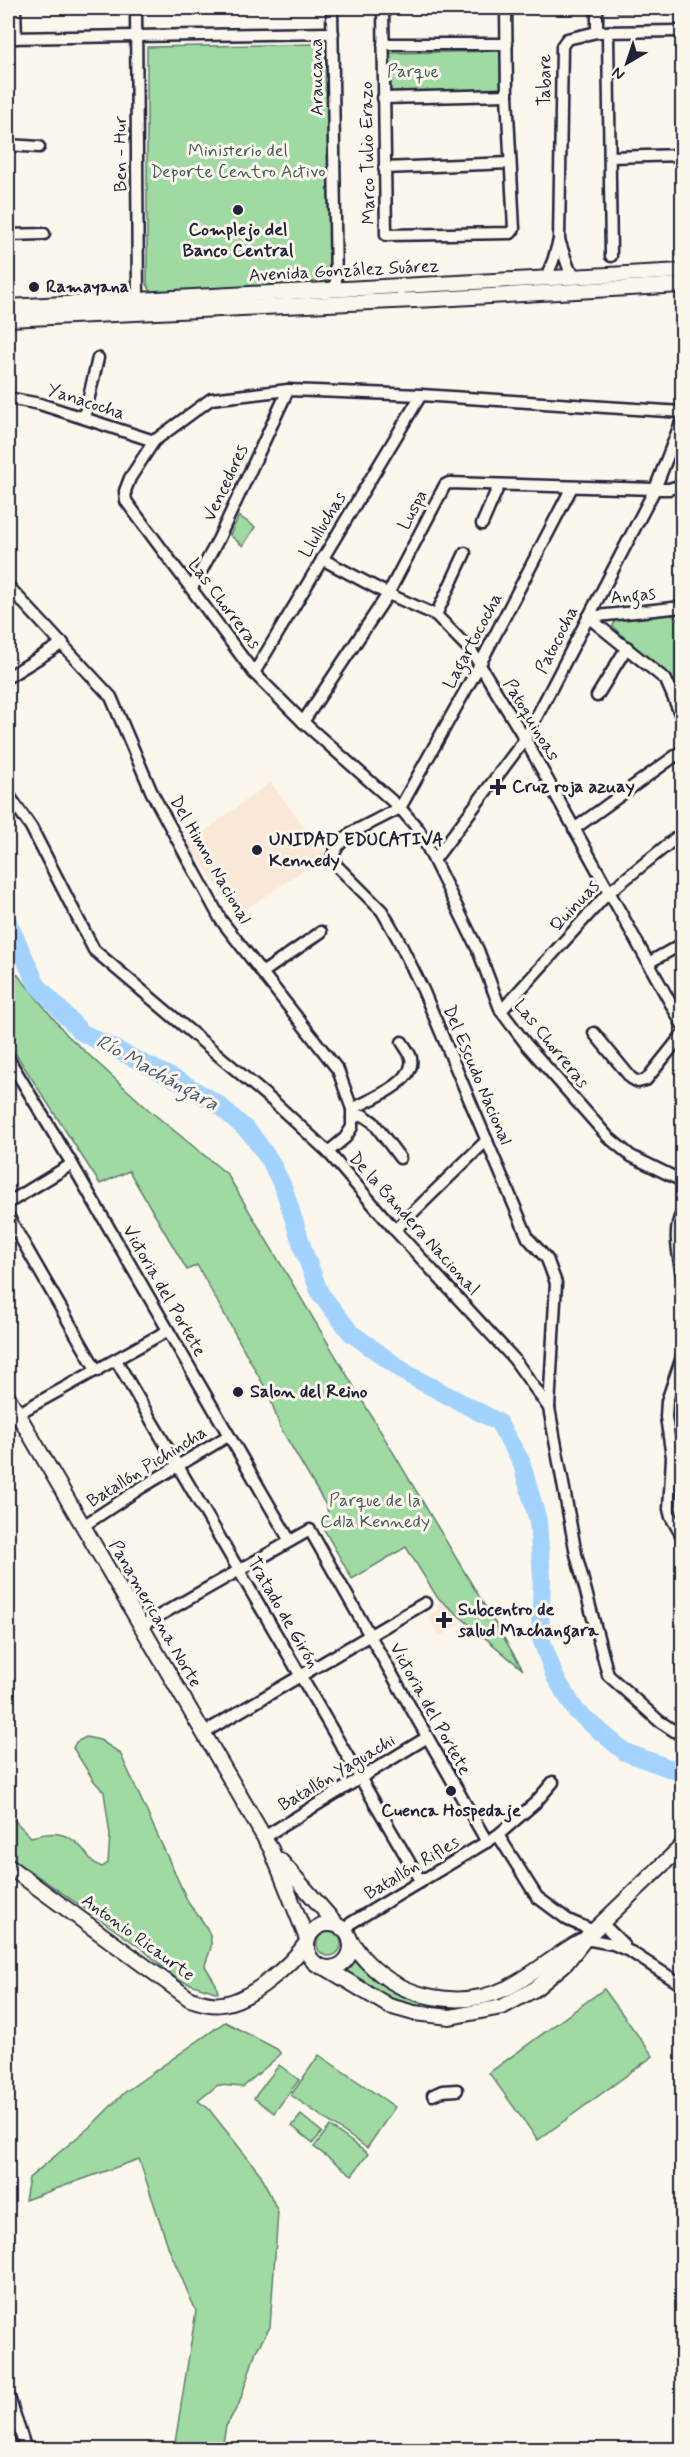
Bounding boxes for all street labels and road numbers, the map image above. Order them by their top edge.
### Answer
street label: Araucana [304,38,330,116]
street label: Tabare [533,54,557,106]
street label: Marco Tulio Erazo [355,81,381,225]
street label: Ben - Hur [109,115,133,192]
street label: Avenida González Suárez [248,254,440,288]
street label: Yanacocha [44,378,128,426]
street label: Vencedores [198,441,254,525]
street label: Luspa [392,486,434,534]
street label: Llulluchas [294,487,352,562]
street label: Las Chorreras [182,554,266,654]
street label: Angas [609,582,657,612]
street label: Lagartococha [438,589,510,694]
street label: Patococha [530,602,584,678]
street label: Patoquinoas [497,674,565,766]
street label: Del Himno Nacional [164,792,256,928]
street label: Quinuas [545,875,605,937]
street label: Las Chorreras [508,994,594,1094]
street label: Del Escudo Nacional [437,1002,517,1148]
street label: De la Bandera Nacional [343,1147,485,1301]
street label: Victoria del Portete [117,1221,212,1361]
street label: Batallón Pichincha [82,1420,212,1514]
street label: Panamericana Norte [103,1536,207,1692]
street label: Tratado de Girón [241,1553,325,1673]
street label: Victoria del Portete [384,1638,477,1780]
street label: Batallón Yaguachi [274,1729,400,1818]
street label: Batallón Rifles [360,1830,464,1906]
street label: Antonio Ricaurte [77,1889,199,1987]

